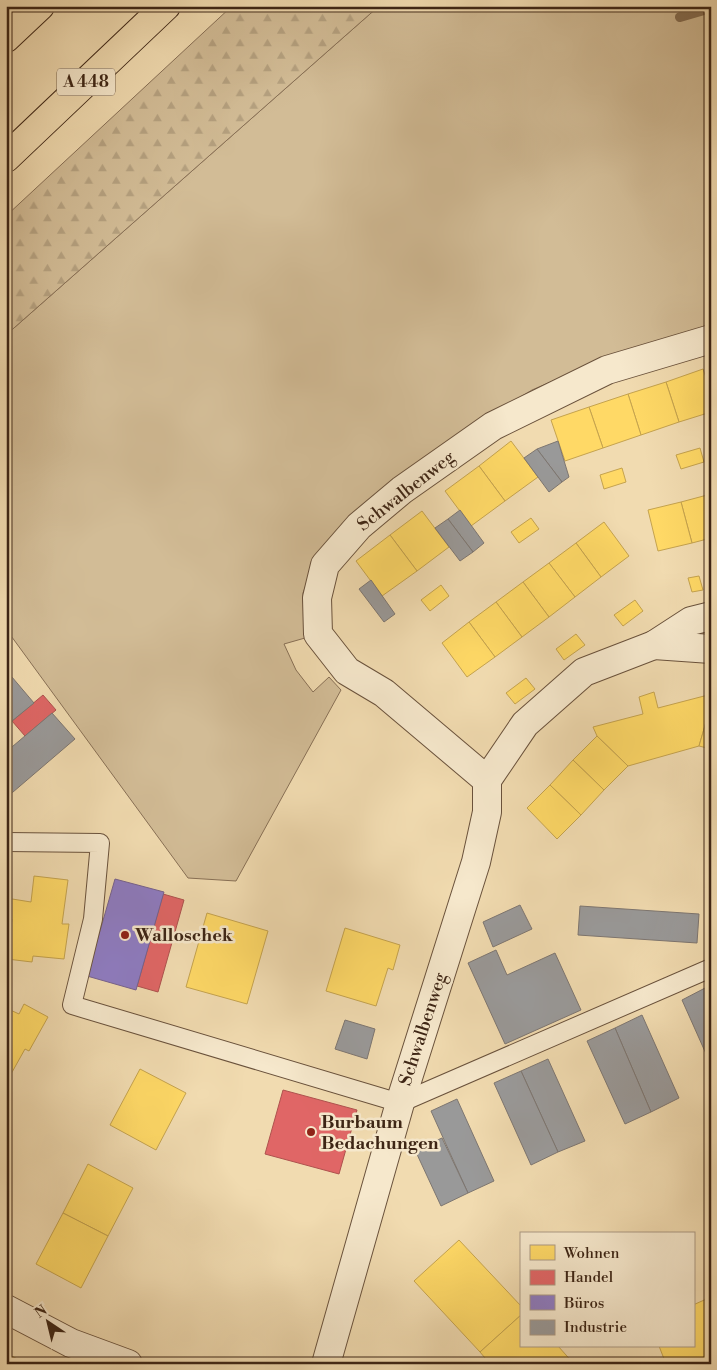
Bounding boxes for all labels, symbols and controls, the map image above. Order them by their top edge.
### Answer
road number: A 448 [57,68,115,95]
street label: Schwalbenweg [353,445,460,536]
place label: Walloschek [134,924,234,947]
marker: Walloschek [119,929,131,941]
street label: Schwalbenweg [394,969,452,1088]
place label: Burbaum Bedachungen [321,1111,439,1155]
marker: Burbaum Bedachungen [305,1126,317,1138]
legend [520,1232,694,1348]
text: Wohnen [563,1244,619,1263]
text: Handel [564,1268,614,1287]
text: Büros [563,1294,604,1313]
north arrow [22,1298,72,1348]
text: N [31,1302,51,1323]
text: Industrie [564,1318,627,1337]

